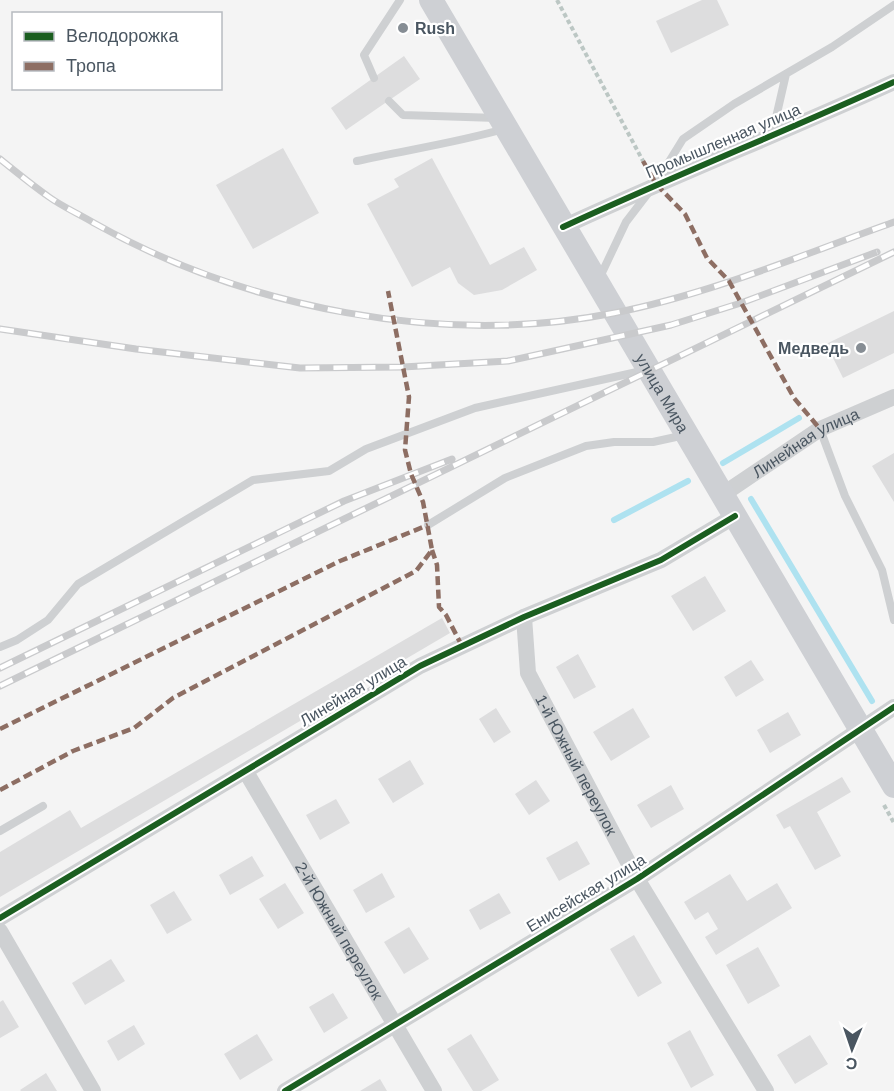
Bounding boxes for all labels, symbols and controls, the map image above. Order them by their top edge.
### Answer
legend [12,12,222,90]
place label: Rush [415,20,455,37]
marker: Rush [396,21,410,35]
text: Велодорожка [66,26,179,46]
text: Тропа [66,56,117,76]
street label: Промышленная улица [643,101,803,181]
place label: Медведь [778,340,849,357]
marker: Медведь [854,341,868,355]
street label: улица Мира [633,350,692,435]
street label: Линейная улица [749,405,861,481]
street label: Линейная улица [297,653,409,729]
street label: 1-й Южный переулок [532,692,621,839]
street label: Енисейская улица [523,851,649,935]
street label: 2-й Южный переулок [292,859,387,1003]
north arrow [822,1019,882,1079]
text: С [845,1055,858,1072]

